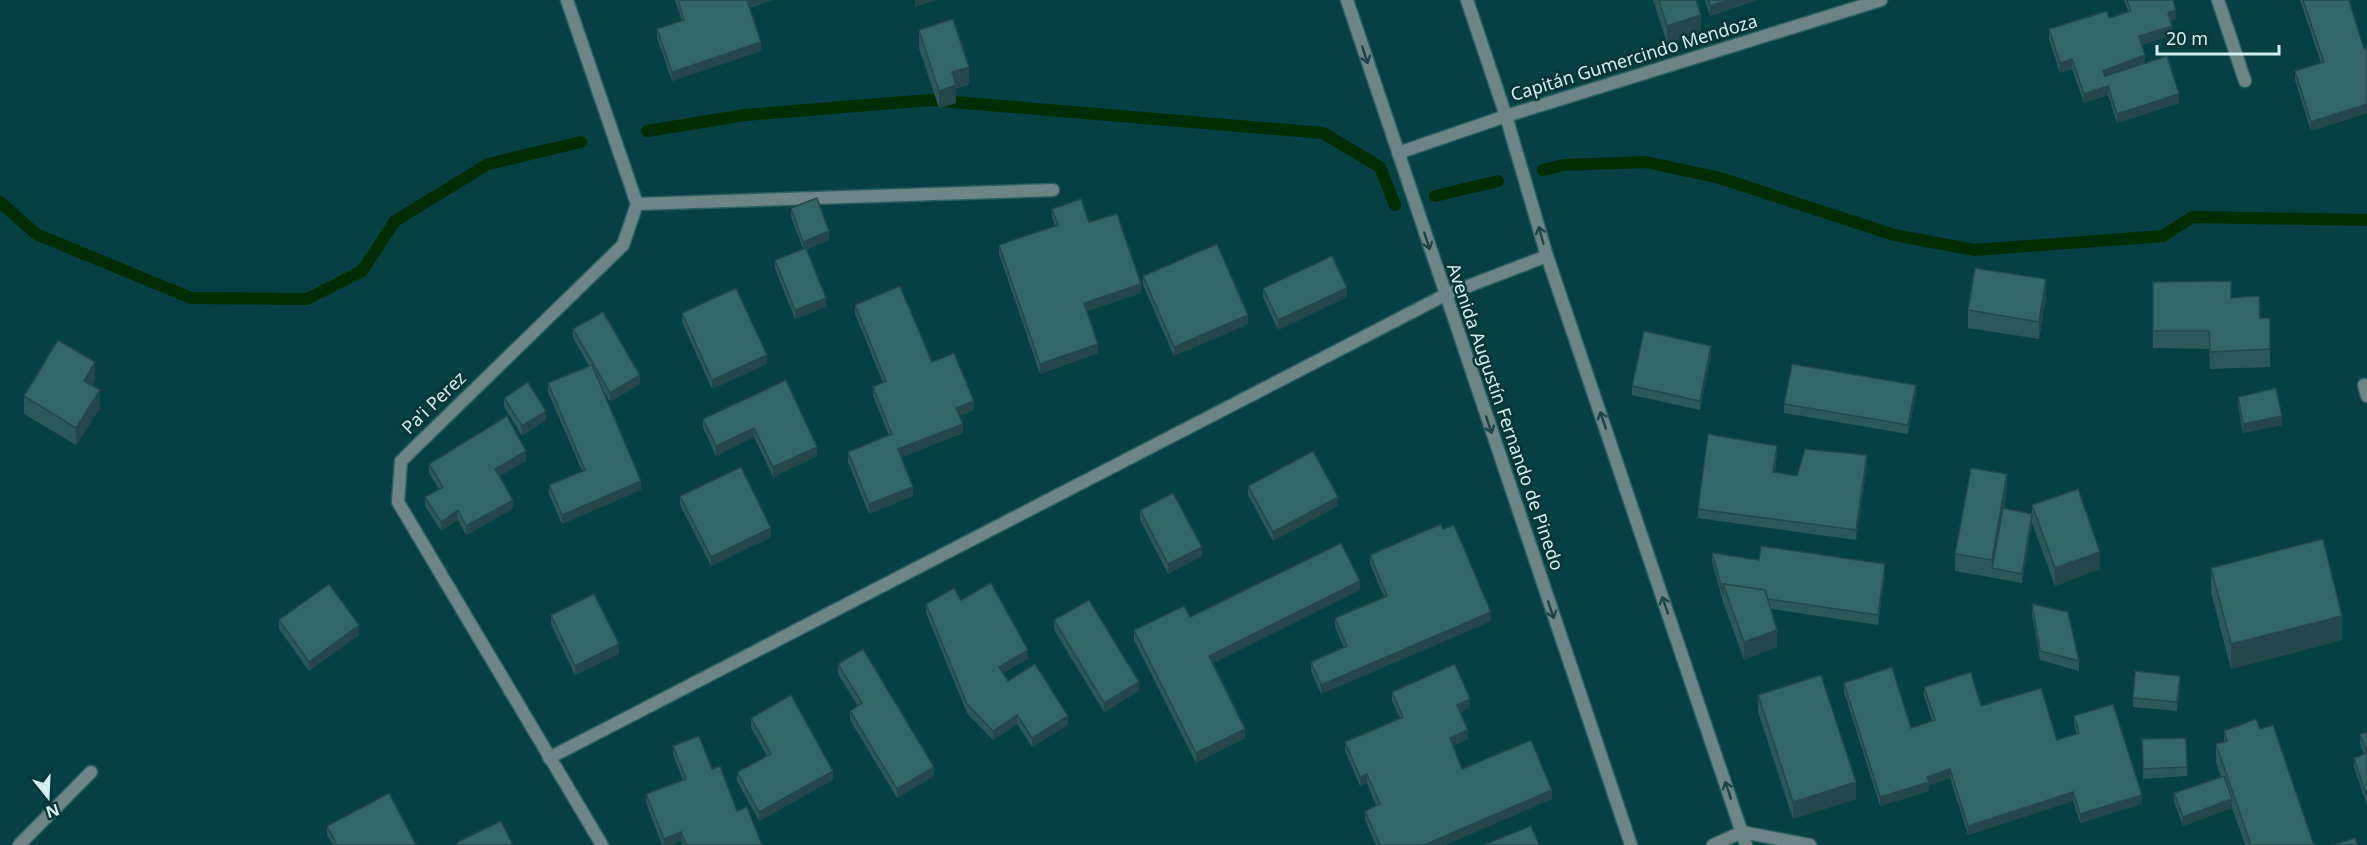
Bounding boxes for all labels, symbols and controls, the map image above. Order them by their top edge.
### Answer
street label: Capitán Gumercindo Mendoza [1507,8,1760,106]
scale bar [2157,18,2278,56]
text: 20 m [2166,26,2208,50]
one-way arrow [1361,46,1372,64]
one-way arrow [1535,226,1546,245]
one-way arrow [1422,231,1433,250]
street label: Avenida Augustín Fernando de Pinedo [1442,260,1570,573]
street label: Pa'i Perez [396,366,471,439]
one-way arrow [1596,411,1607,430]
one-way arrow [1484,415,1495,434]
one-way arrow [1659,596,1670,615]
one-way arrow [1547,600,1558,619]
north arrow [18,767,78,827]
one-way arrow [1721,781,1732,799]
text: N [43,799,62,824]

